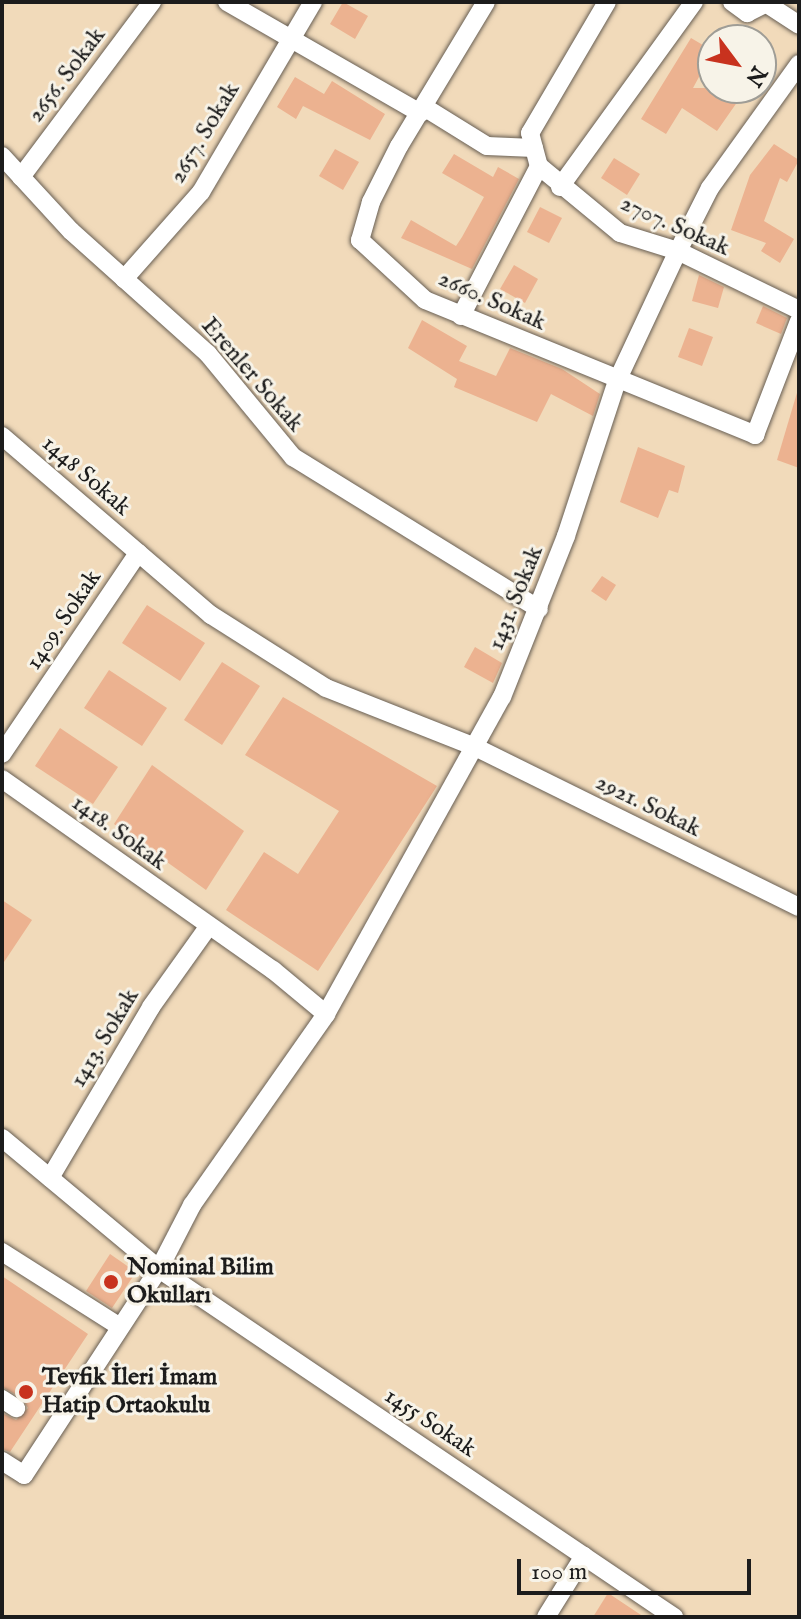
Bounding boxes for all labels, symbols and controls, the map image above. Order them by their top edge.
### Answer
street label: 2656. Sokak [22,22,112,128]
north arrow [697,24,777,104]
text: N [739,60,773,91]
street label: 2657. Sokak [164,77,246,189]
street label: 2707. Sokak [616,189,734,263]
street label: 2660. Sokak [434,264,550,338]
street label: Erenler Sokak [195,312,309,438]
street label: 1448 Sokak [36,430,136,522]
street label: 1431. Sokak [482,542,550,654]
street label: 1409. Sokak [20,564,108,676]
street label: 2921. Sokak [591,768,705,844]
street label: 1418. Sokak [66,789,172,877]
street label: 1413. Sokak [64,983,146,1093]
place label: Nominal Bilim Okulları [127,1254,274,1310]
marker: Nominal Bilim Okulları [102,1273,120,1291]
place label: Tevfik İleri İmam Hatip Ortaokulu [42,1364,217,1420]
street label: 1455 Sokak [379,1382,481,1464]
marker: Tevfik İleri İmam Hatip Ortaokulu [17,1383,35,1401]
scale bar [521,1543,755,1593]
text: 100 m [531,1557,587,1588]

